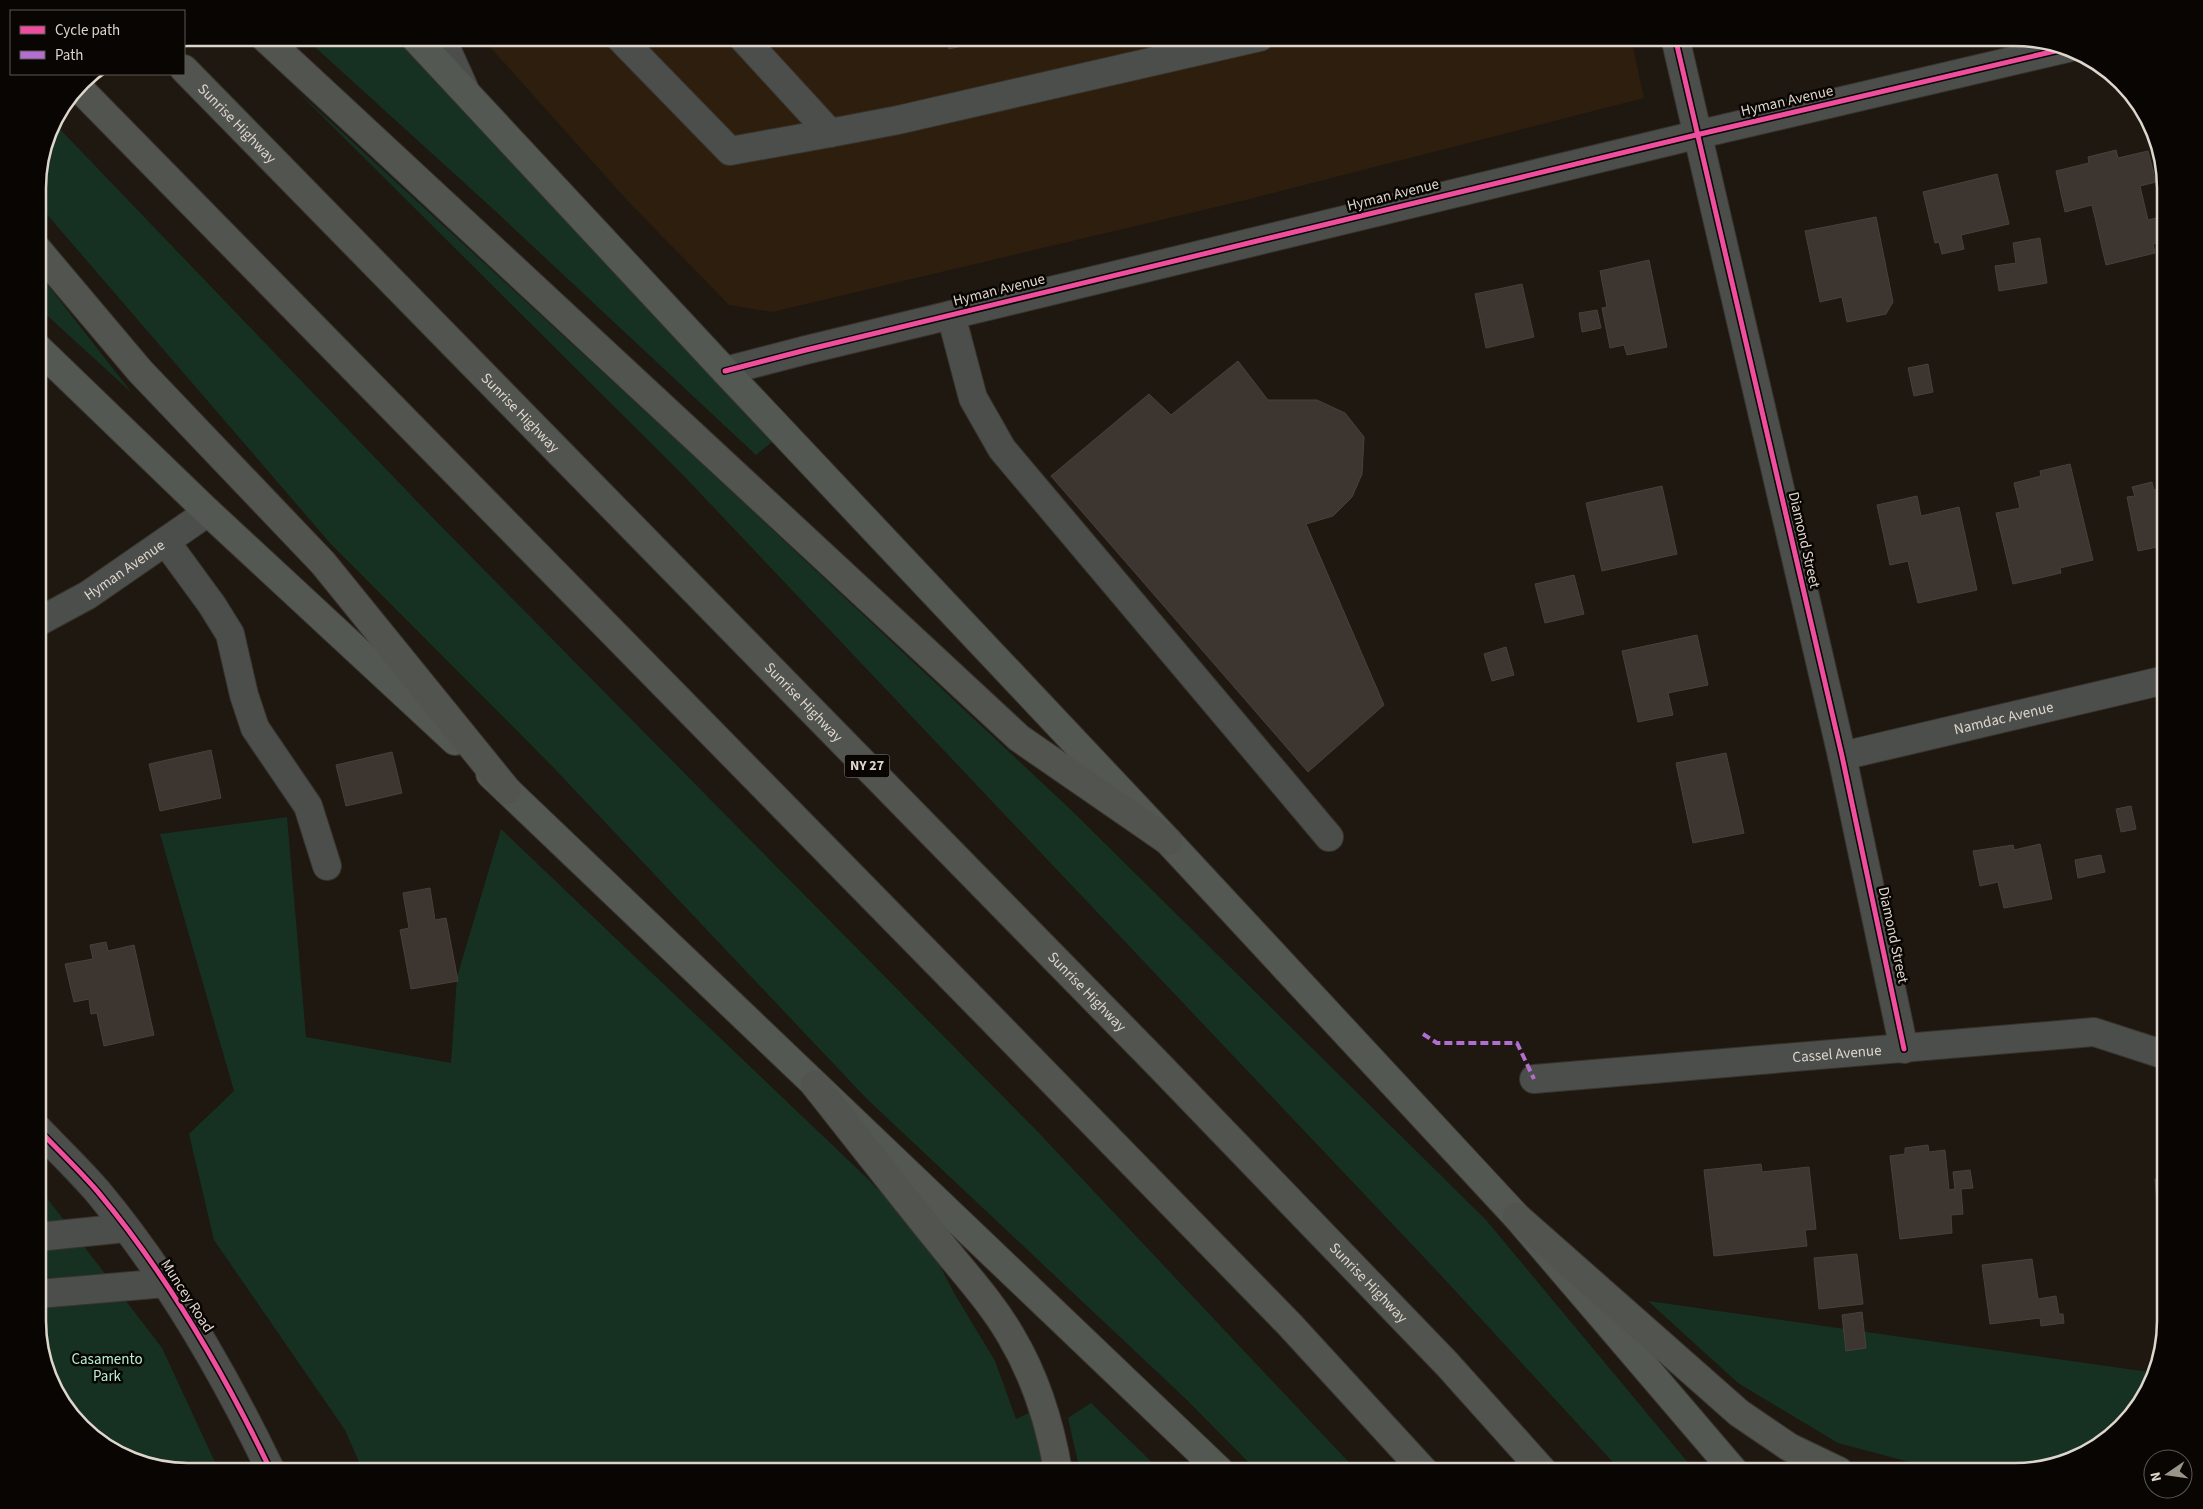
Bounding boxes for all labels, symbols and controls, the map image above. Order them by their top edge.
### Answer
legend [10,10,185,75]
text: Cycle path [55,20,120,41]
text: Path [55,45,83,66]
street label: Sunrise Highway [193,79,281,168]
street label: Hyman Avenue [1739,80,1835,122]
street label: Hyman Avenue [1345,173,1441,217]
street label: Hyman Avenue [951,268,1047,312]
street label: Sunrise Highway [476,368,565,457]
street label: Diamond Street [1783,490,1825,590]
street label: Hyman Avenue [80,534,169,605]
street label: Sunrise Highway [760,657,848,747]
street label: Namdac Avenue [1952,696,2056,740]
road number: NY 27 [844,754,890,778]
street label: Diamond Street [1873,885,1913,985]
street label: Sunrise Highway [1043,947,1131,1036]
street label: Cassel Avenue [1792,1039,1882,1068]
street label: Sunrise Highway [1325,1238,1412,1328]
street label: Muncey Road [155,1255,219,1337]
park label: Casamento Park [71,1349,143,1387]
north arrow [2143,1449,2193,1499]
text: N [2146,1470,2167,1483]

